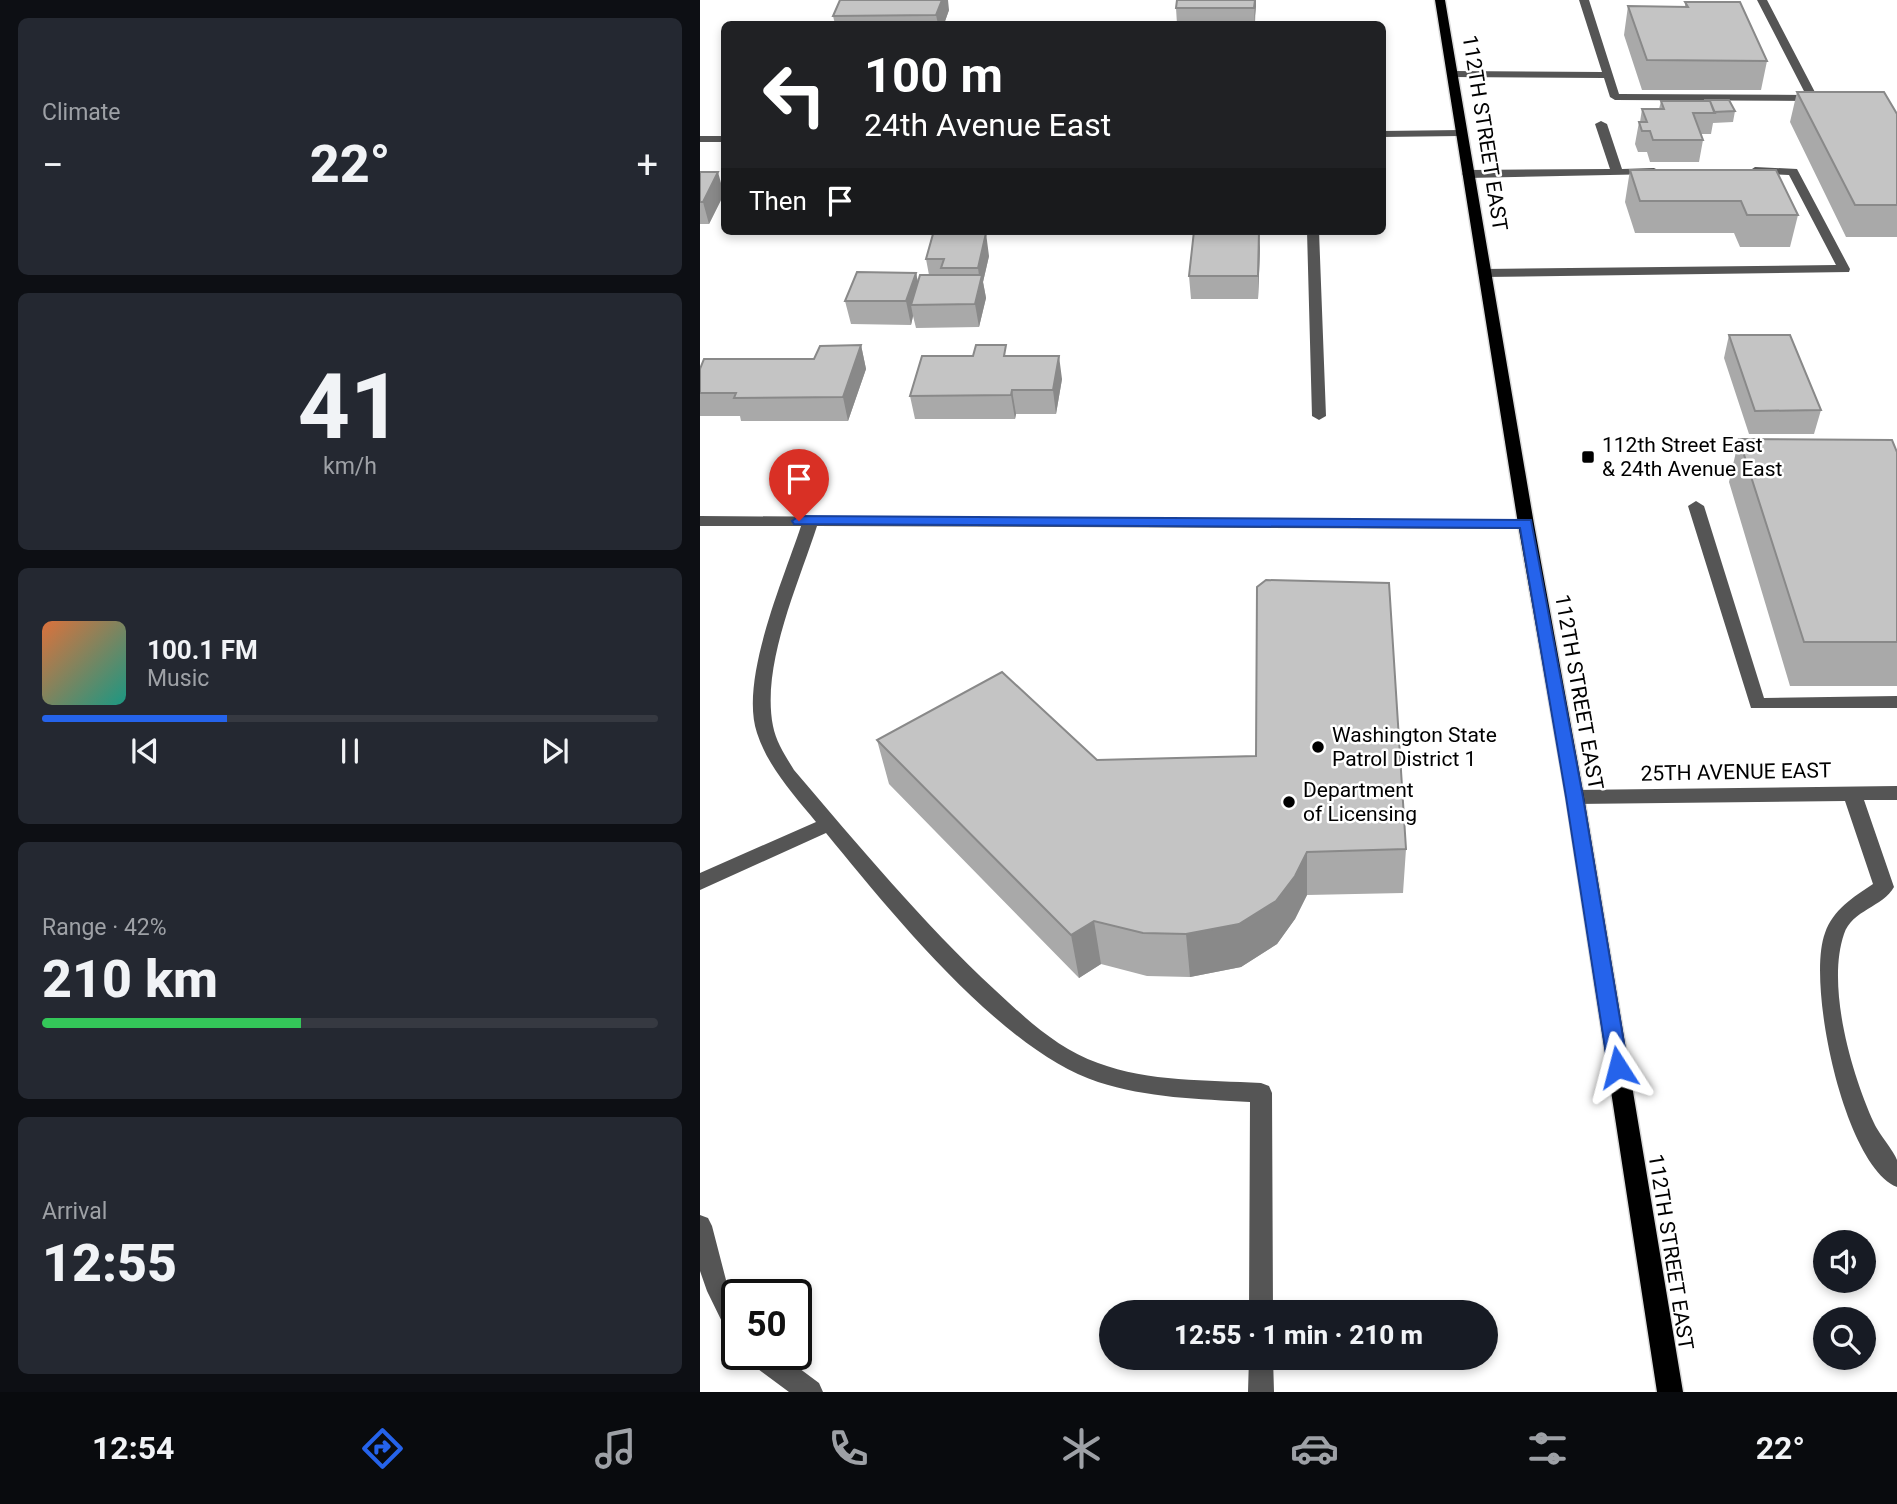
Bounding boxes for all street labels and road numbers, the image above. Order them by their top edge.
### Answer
street label: 112TH STREET EAST [1458,33,1512,233]
street label: 112TH STREET EAST [1550,592,1608,792]
street label: 25TH AVENUE EAST [1640,758,1832,786]
street label: 112TH STREET EAST [1644,1152,1698,1352]

